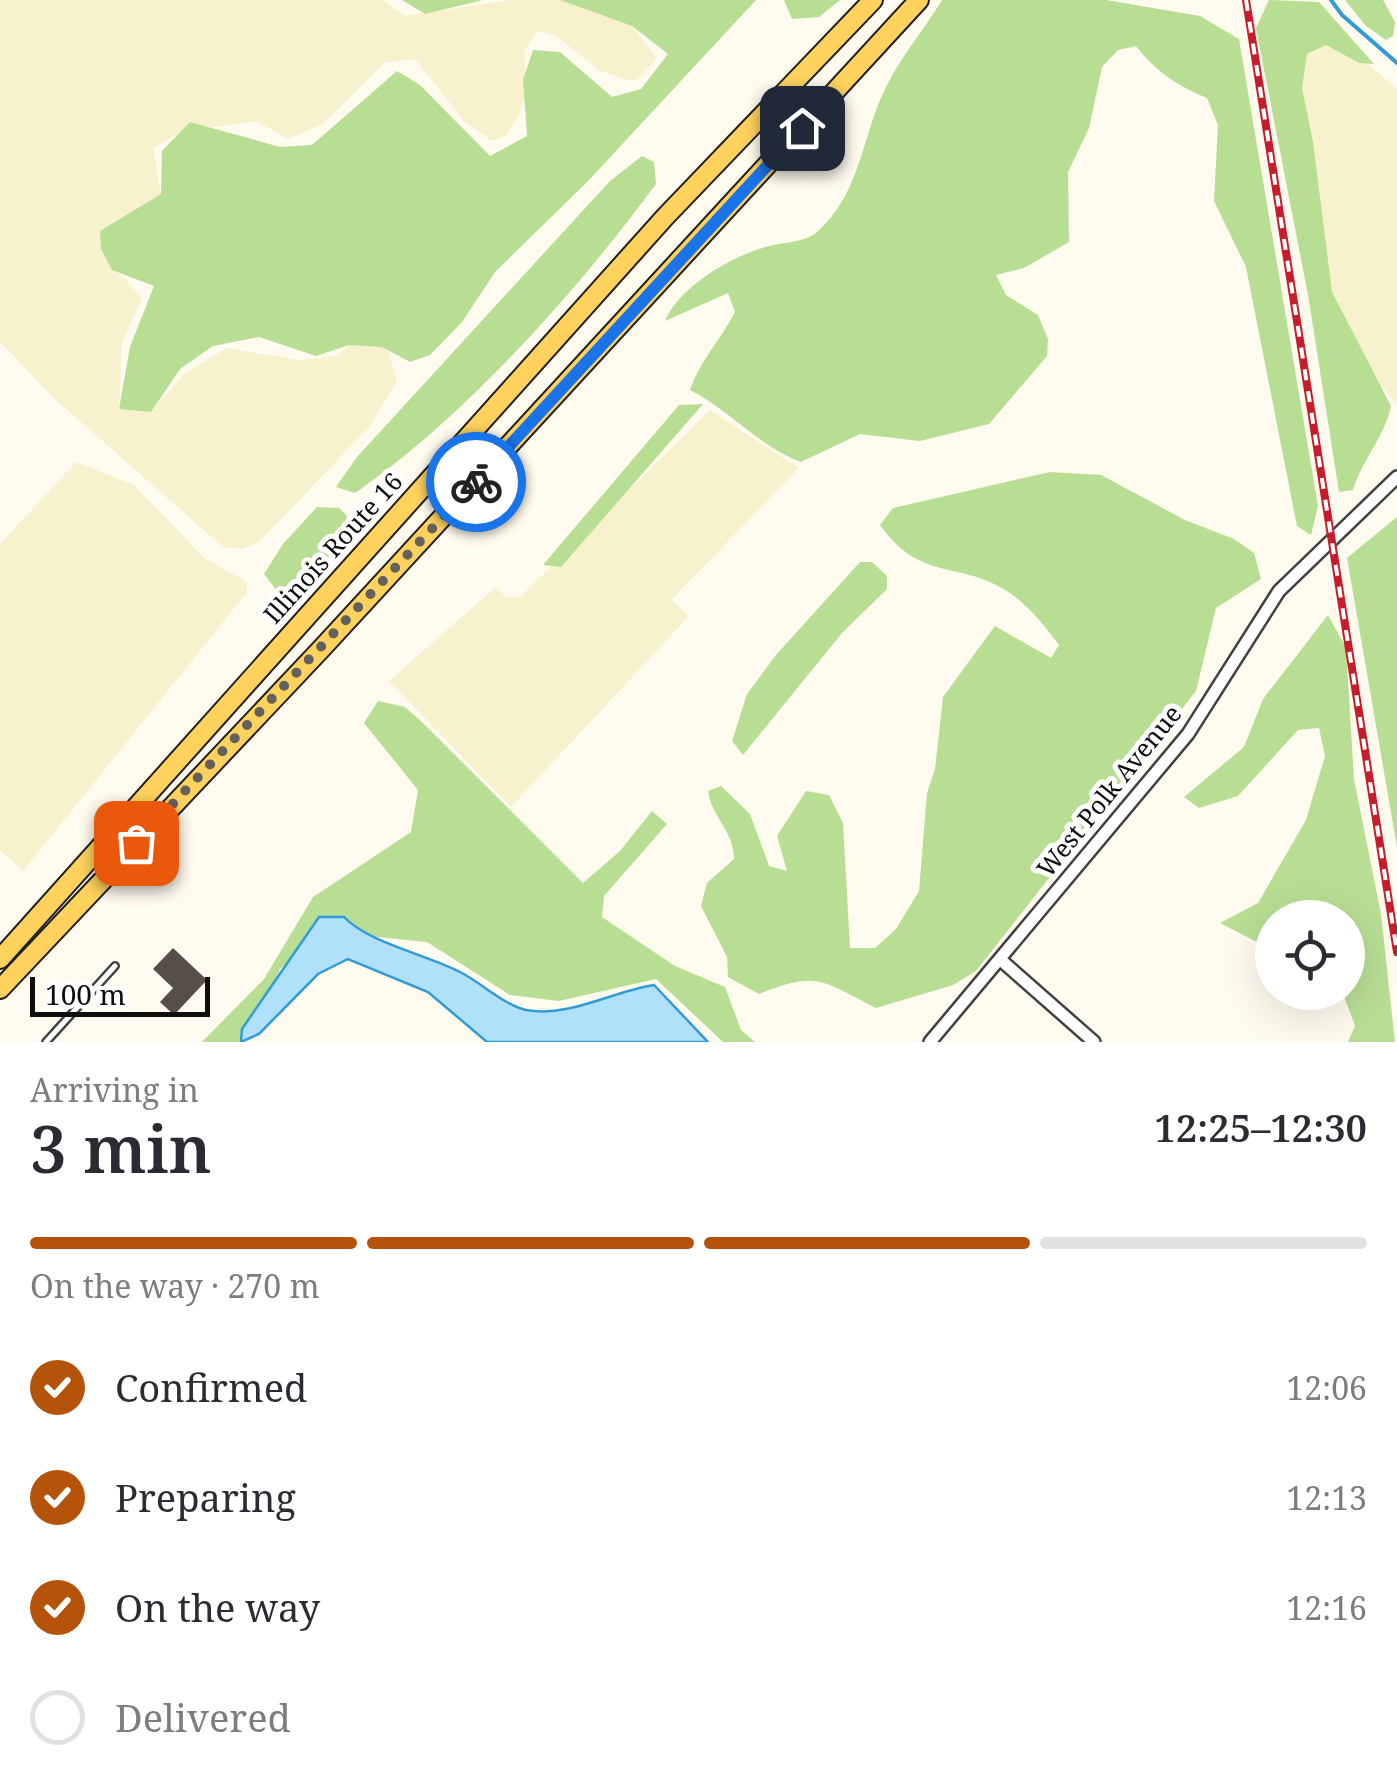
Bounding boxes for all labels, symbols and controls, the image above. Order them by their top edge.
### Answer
pin [760,86,845,171]
icon: home [775,101,830,156]
courier [426,432,526,532]
icon: bike [449,455,504,510]
street label: Illinois Route 16 [255,464,409,630]
street label: West Polk Avenue [1028,697,1188,884]
pin [94,801,179,886]
icon: bag [109,816,164,871]
map controls [1255,900,1365,1010]
button: locate [1255,900,1365,1010]
scale bar [30,972,210,1016]
text: 100 m [45,975,126,1013]
text: Arriving in [30,1068,199,1111]
text: 12:25–12:30 [1154,1101,1367,1153]
text: 3 min [30,1104,212,1192]
text: On the way · 270 m [30,1264,320,1307]
icon: check [30,1360,85,1415]
text: Confirmed [115,1361,307,1413]
text: 12:06 [1286,1366,1367,1409]
icon: check [30,1470,85,1525]
text: Preparing [115,1471,296,1523]
text: 12:13 [1286,1476,1367,1519]
icon: check [30,1580,85,1635]
text: On the way [115,1581,320,1633]
text: 12:16 [1286,1586,1367,1629]
text: Delivered [115,1691,291,1743]

